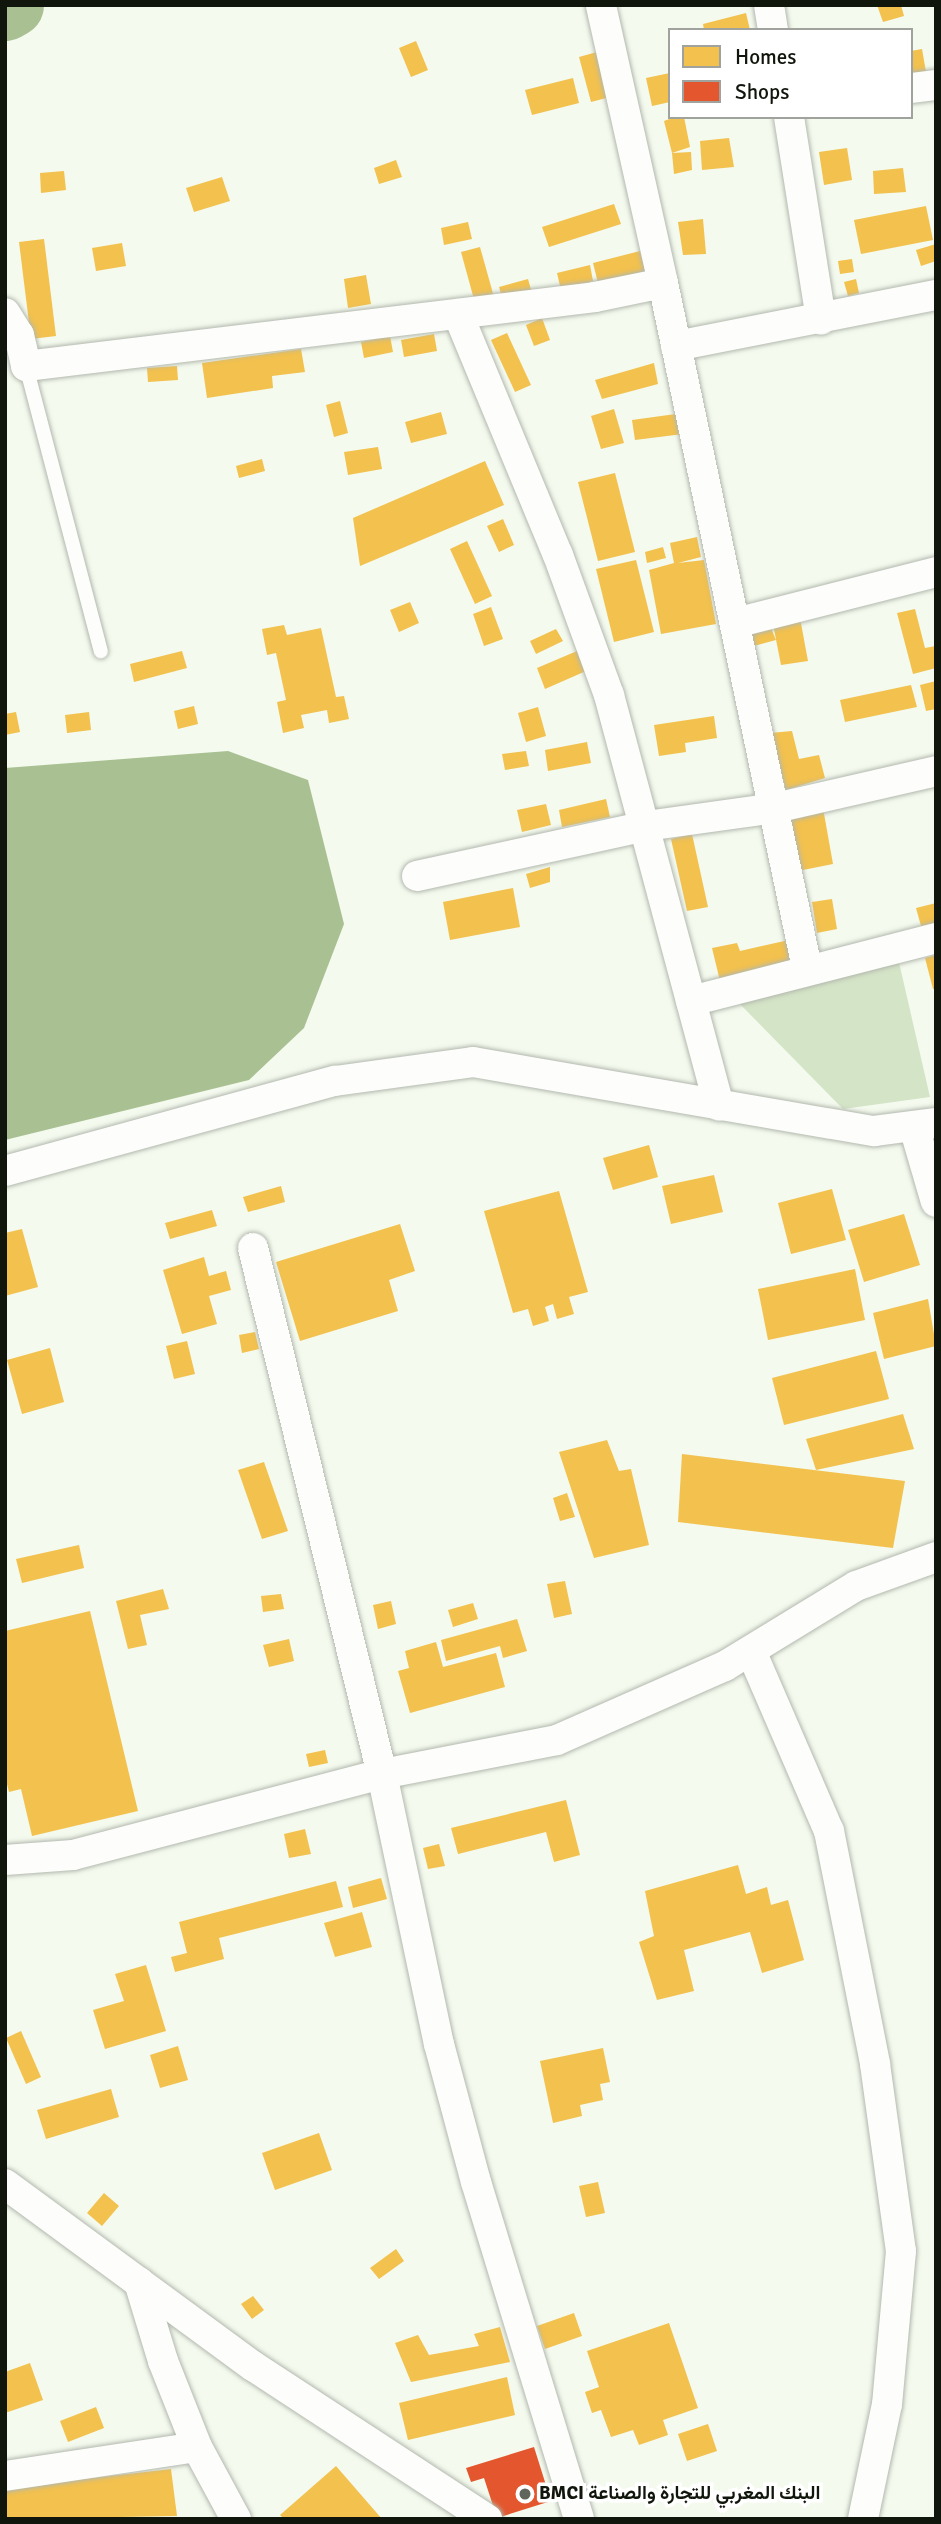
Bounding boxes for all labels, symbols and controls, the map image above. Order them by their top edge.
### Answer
legend [668,28,913,119]
text: Homes [735,44,797,70]
text: Shops [735,79,789,105]
place label: BMCI البنك المغربي للتجارة والصناعة [539,2483,820,2505]
marker: BMCI البنك المغربي للتجارة والصناعة [517,2486,533,2502]

